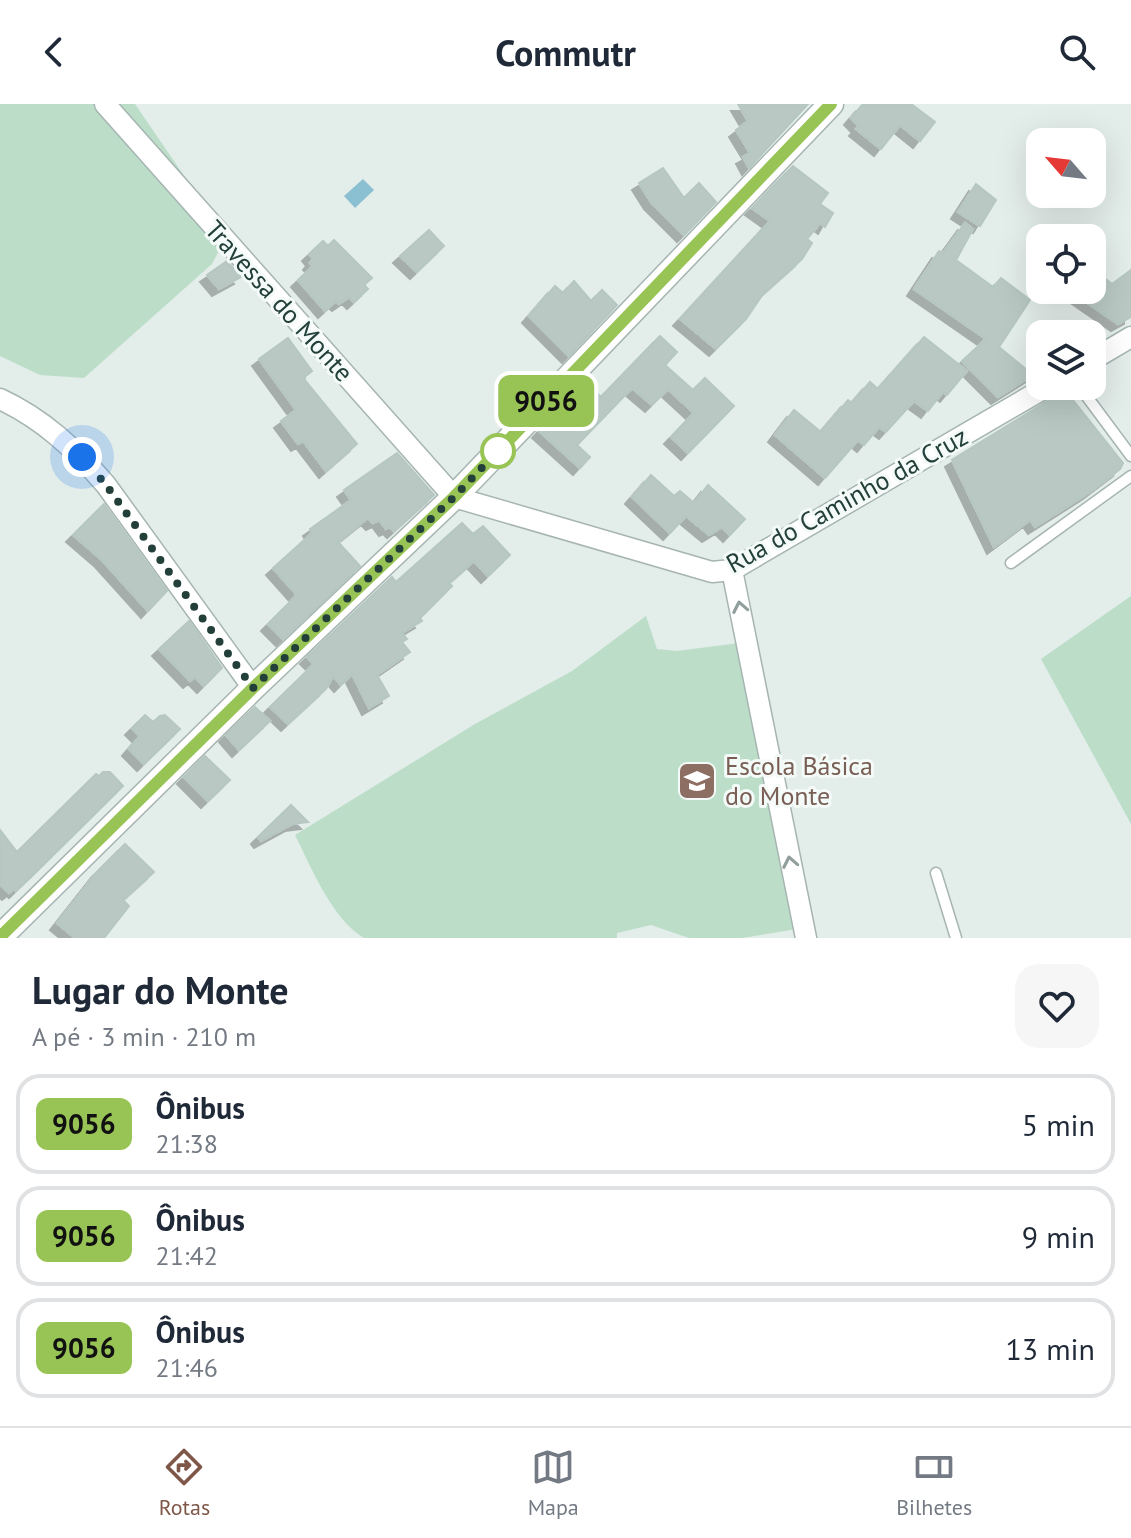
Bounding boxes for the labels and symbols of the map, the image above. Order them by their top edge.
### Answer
north arrow [1026,128,1106,208]
street label: Travessa do Monte [198,213,361,388]
line badge: 9056 [490,375,602,427]
street label: Rua do Caminho da Cruz [720,419,973,580]
unlabelled marker [481,434,515,468]
your location [62,437,102,477]
one-way arrow [732,600,749,613]
place label: Escola Básica do Monte [725,749,873,812]
school or university icon: Escola Básica do Monte [676,760,718,802]
one-way arrow [783,855,800,868]

